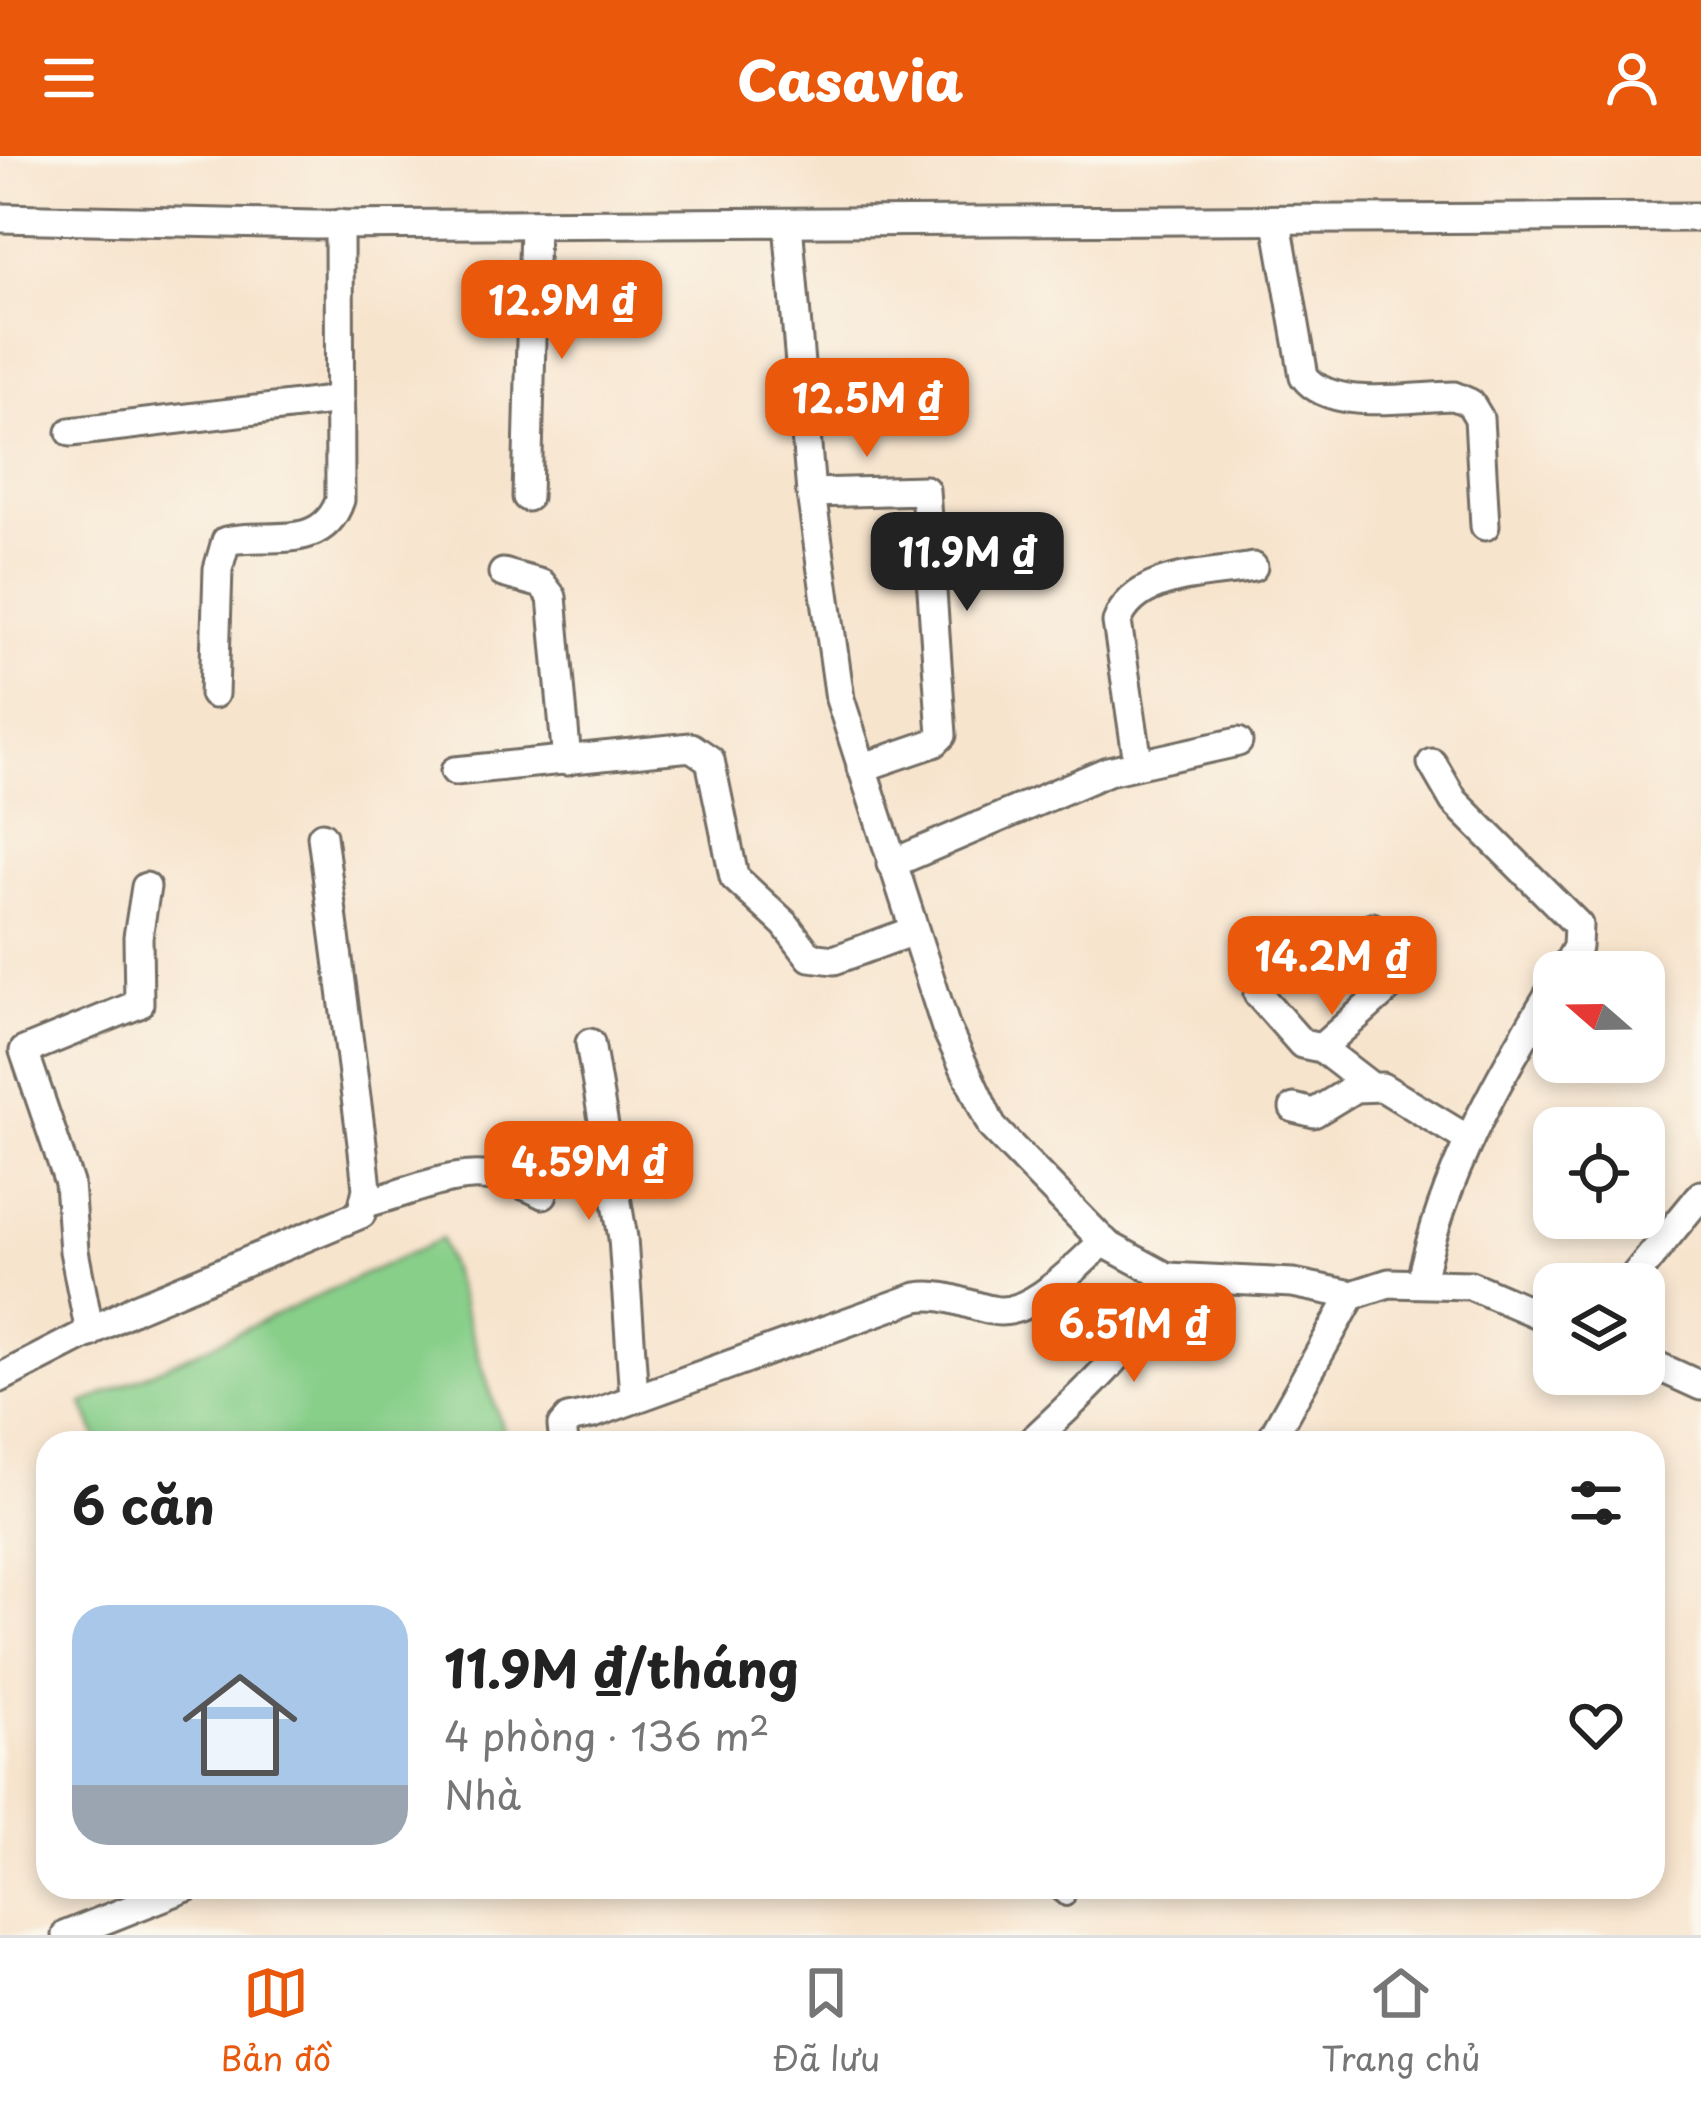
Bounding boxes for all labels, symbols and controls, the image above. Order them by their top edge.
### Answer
text: Casavia [737,38,964,119]
icon: menu [36,45,102,111]
icon: person [1599,45,1665,111]
pin: 12.9M ₫ [451,260,673,362]
text: 12.9M ₫ [488,269,636,328]
pin: 12.5M ₫ [756,358,978,460]
text: 12.5M ₫ [792,367,942,426]
pin: 11.9M ₫ [856,512,1078,614]
text: 11.9M ₫ [898,521,1036,580]
pin: 14.2M ₫ [1221,916,1443,1018]
text: 14.2M ₫ [1255,925,1409,984]
north arrow [1533,951,1665,1083]
map controls [1533,951,1665,1395]
button: locate [1533,1107,1665,1239]
pin: 4.59M ₫ [478,1121,700,1223]
text: 4.59M ₫ [511,1130,667,1189]
button: layers [1533,1263,1665,1395]
pin: 6.51M ₫ [1023,1283,1245,1385]
text: 6.51M ₫ [1059,1292,1209,1351]
text: 6 căn [72,1465,215,1542]
icon: filters [1563,1470,1629,1536]
text: 11.9M ₫/tháng [444,1628,799,1705]
icon: home [168,1653,312,1797]
icon: heart [1563,1692,1629,1758]
text: 4 phòng · 136 m² [444,1705,770,1764]
text: Nhà [444,1764,521,1823]
tab: Bản đồ [221,1960,331,2082]
tab: Đã lưu [772,1960,880,2082]
tab: Trang chủ [1321,1960,1480,2082]

